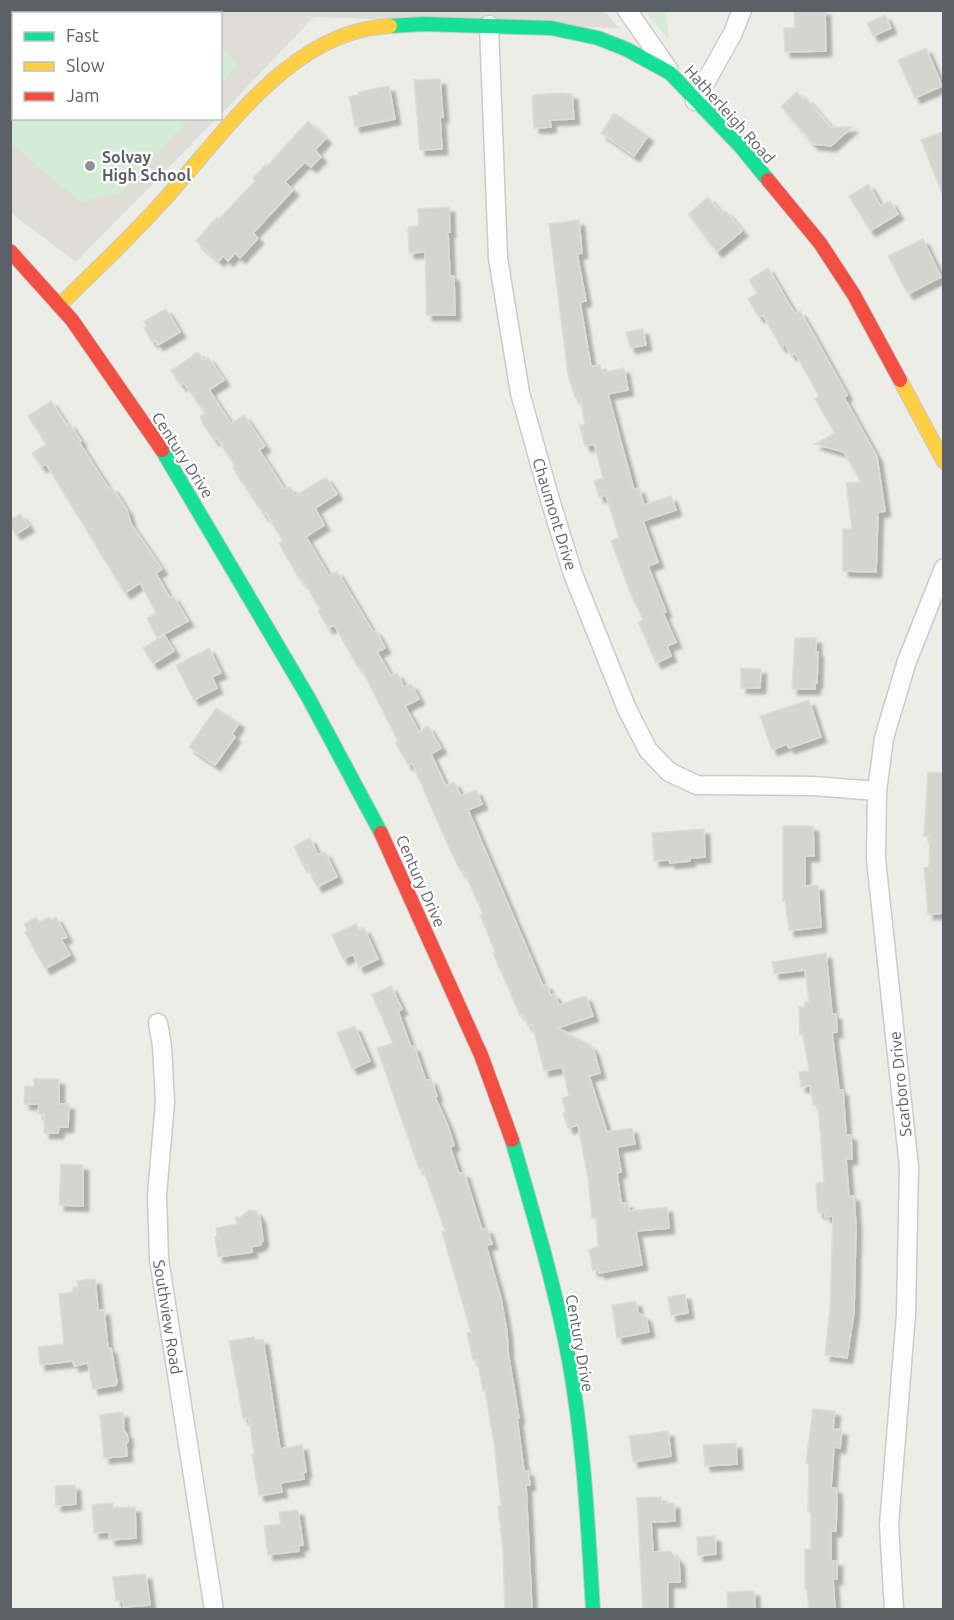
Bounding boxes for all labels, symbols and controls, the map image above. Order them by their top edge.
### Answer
legend [12,12,222,120]
text: Fast [66,25,99,45]
text: Slow [66,55,105,75]
street label: Hatherleigh Road [681,61,779,167]
text: Jam [66,85,100,105]
place label: Solvay High School [102,148,191,184]
marker: Solvay High School [83,159,97,173]
street label: Century Drive [149,409,217,501]
street label: Chaumont Drive [529,456,581,572]
street label: Century Drive [393,832,449,930]
street label: Scarboro Drive [886,1031,914,1137]
street label: Southview Road [150,1258,186,1376]
street label: Century Drive [563,1293,597,1393]

